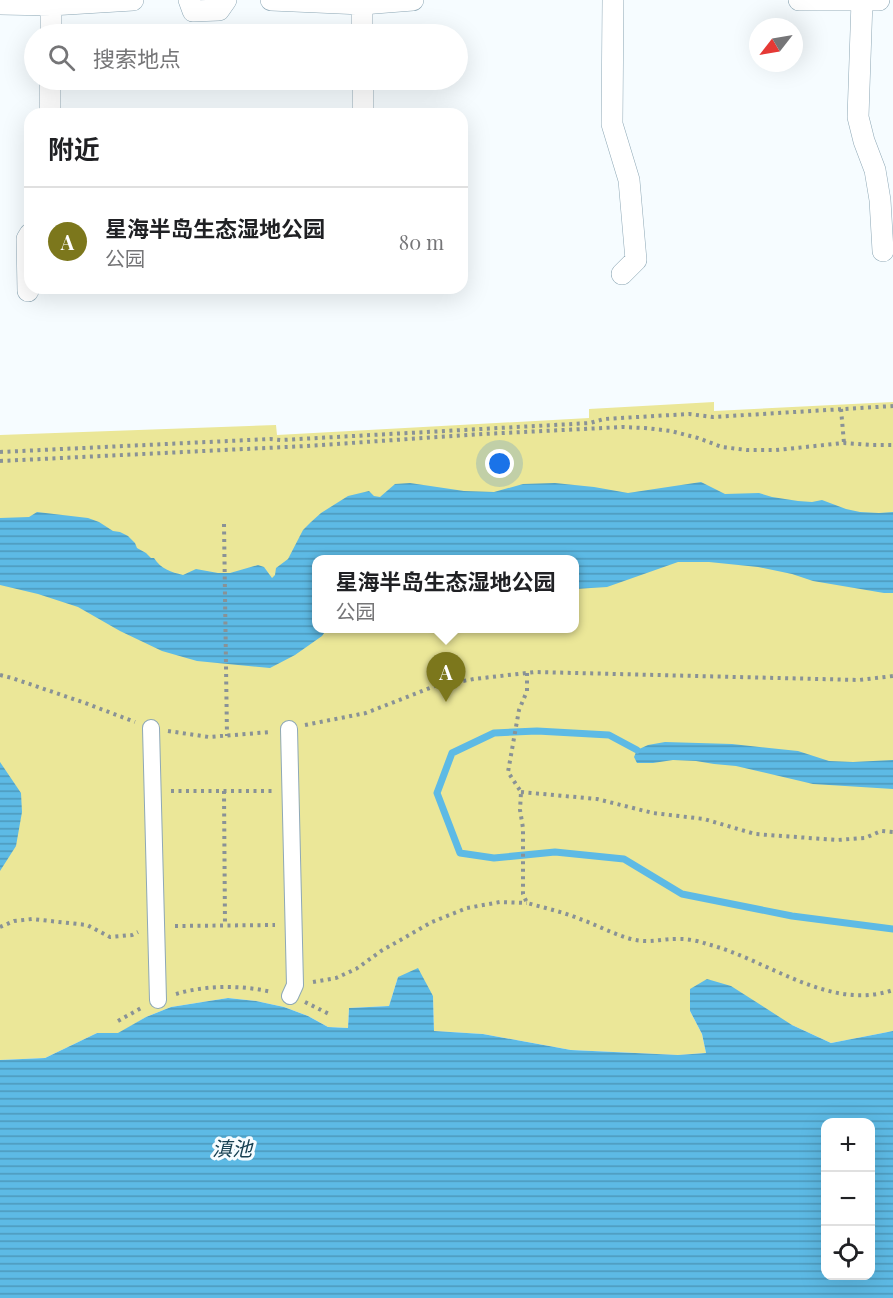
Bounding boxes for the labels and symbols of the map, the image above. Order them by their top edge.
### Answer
north arrow [749,18,803,72]
your location [485,449,514,478]
pin: A [426,652,466,702]
water label: 滇池 [212,1134,254,1161]

